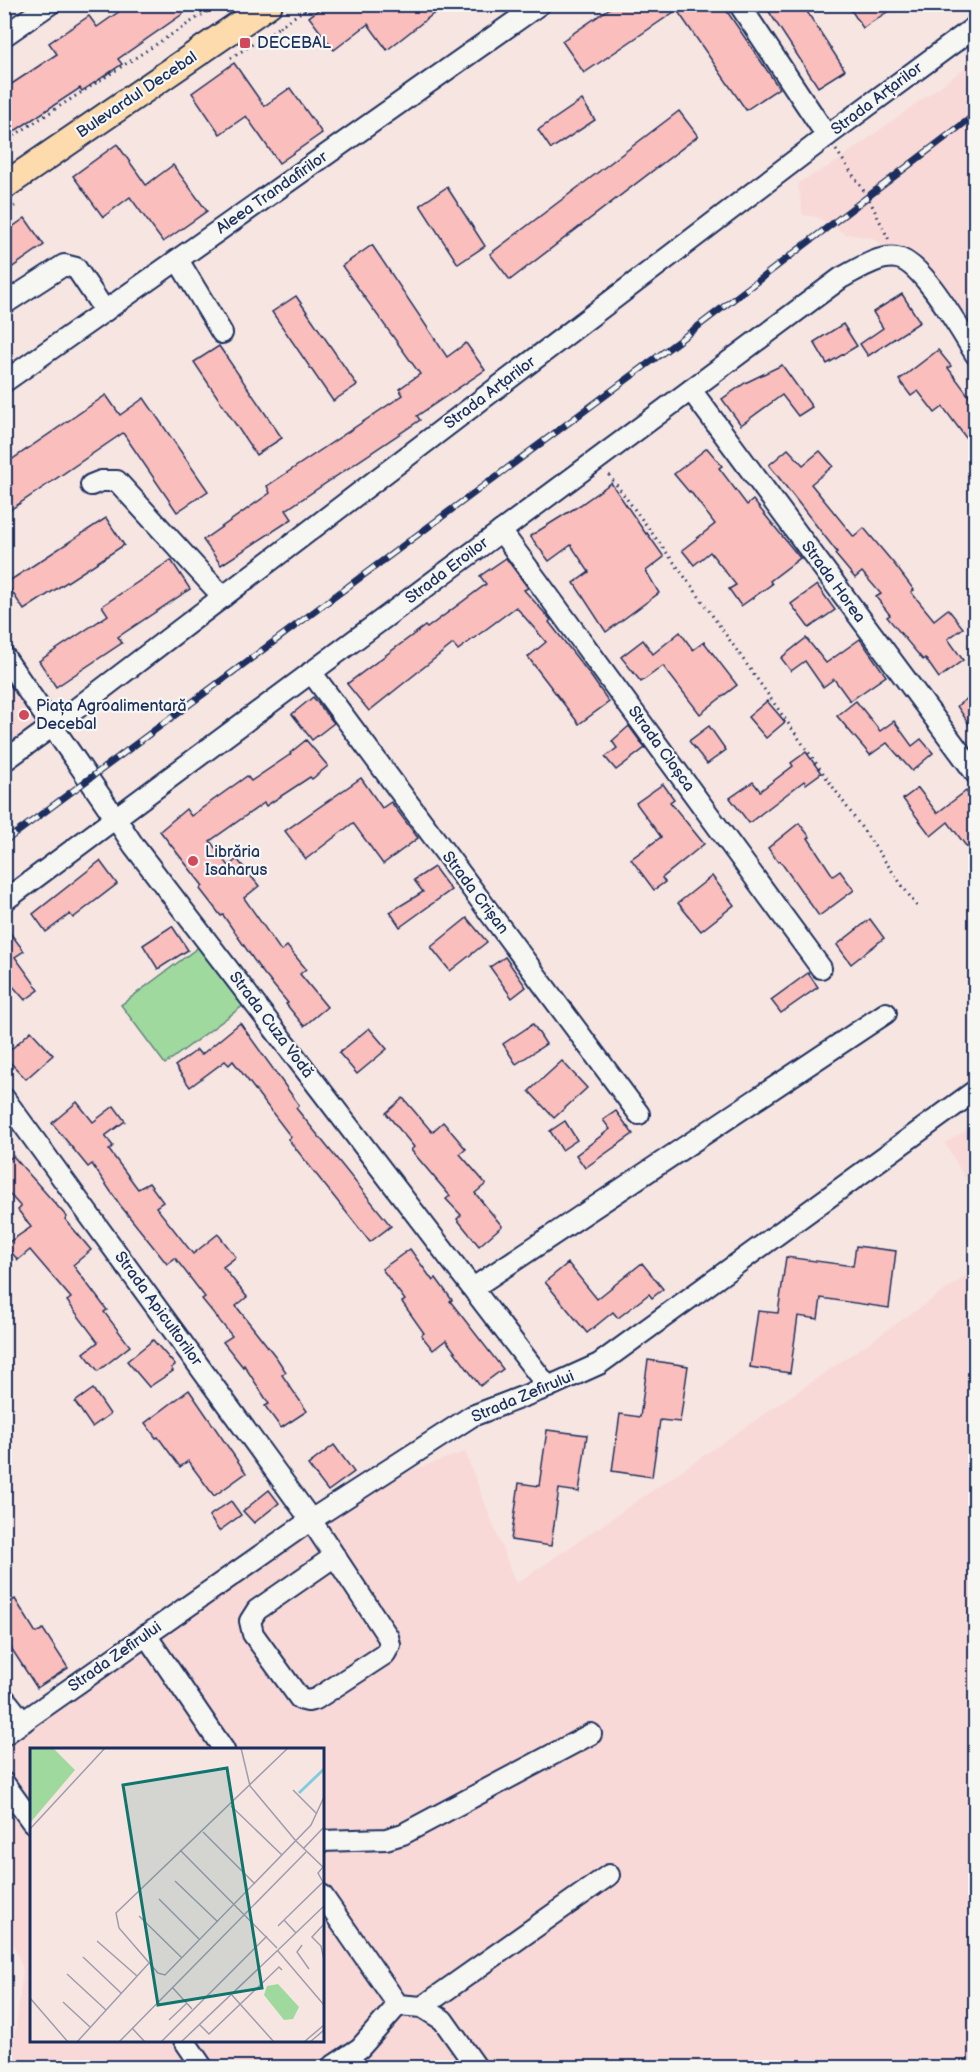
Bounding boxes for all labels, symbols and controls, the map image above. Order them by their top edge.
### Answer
place label: DECEBAL [257,34,332,53]
marker: DECEBAL [238,36,252,50]
street label: Bulevardul Decebal [73,48,201,142]
street label: Strada Arțarilor [828,58,927,139]
street label: Aleea Trandafirilor [213,147,331,238]
street label: Strada Arțarilor [441,352,540,433]
street label: Strada Eroilor [402,534,492,608]
street label: Strada Horea [797,537,869,627]
place label: Piața Agroalimentară Decebal [36,697,187,734]
street label: Strada Cloșca [624,703,698,795]
marker: Piața Agroalimentară Decebal [17,708,31,722]
place label: Librăria Isaharus [205,843,268,880]
street label: Strada Crișan [438,848,512,938]
marker: Librăria Isaharus [186,854,200,868]
street label: Strada Cuza Vodă [225,968,317,1082]
street label: Strada Apicultorilor [110,1248,206,1370]
street label: Strada Zefirului [469,1367,577,1427]
street label: Strada Zefirului [65,1618,165,1696]
inset map [30,1748,324,2042]

